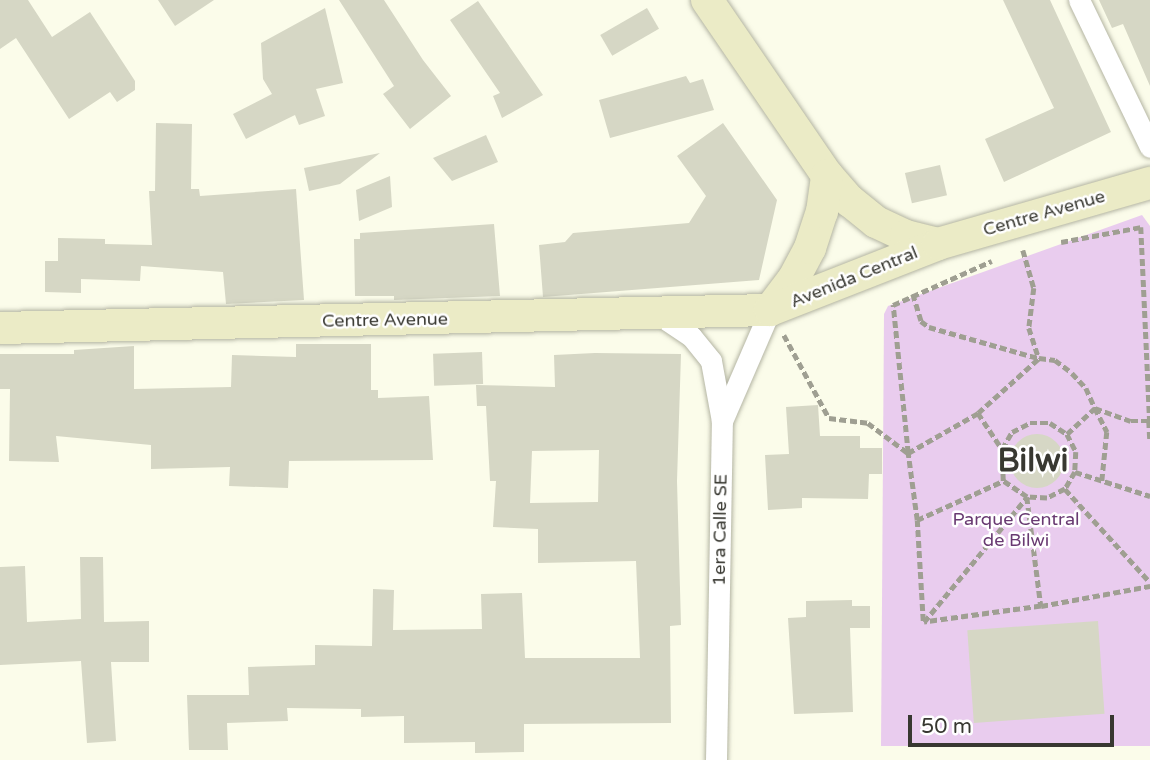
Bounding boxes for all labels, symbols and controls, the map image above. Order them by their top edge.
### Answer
street label: Centre Avenue [980,185,1108,241]
street label: Avenida Central [787,242,921,312]
street label: Centre Avenue [322,308,448,332]
district label: Bilwi [997,442,1069,480]
street label: 1era Calle SE [708,474,732,586]
park label: Parque Central de Bilwi [952,509,1080,552]
scale bar [912,700,1118,744]
text: 50 m [921,714,972,739]

